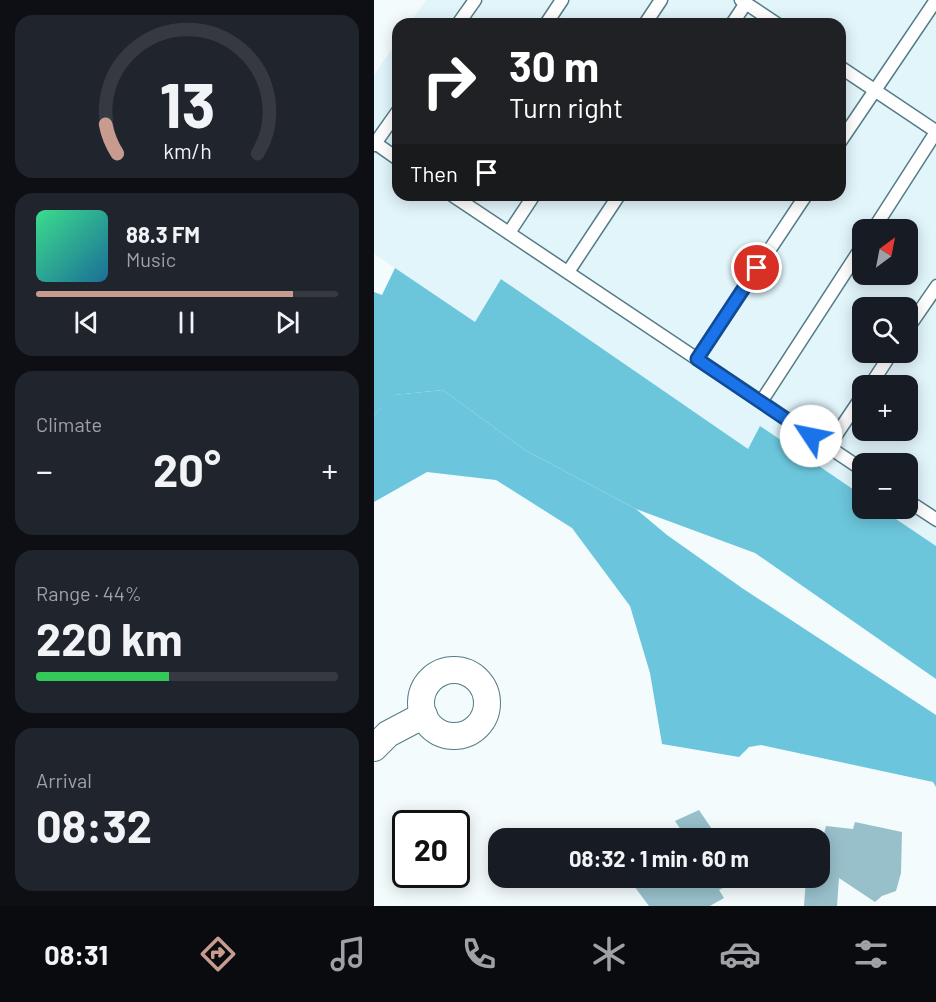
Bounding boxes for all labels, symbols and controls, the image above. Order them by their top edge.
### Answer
text: 30 m [509,40,599,90]
icon: right [410,42,488,120]
text: 13 [159,66,215,140]
text: Turn right [509,91,623,123]
text: km/h [163,138,211,163]
icon: arrive [470,156,503,189]
text: Then [410,160,458,186]
north arrow [852,219,918,285]
map controls [852,219,918,519]
text: 88.3 FM [126,221,200,247]
pin [731,242,782,293]
text: Music [126,247,176,271]
icon: arrive [740,251,773,284]
button: search [852,297,918,363]
icon: previous [70,306,103,339]
icon: pause [170,306,203,339]
icon: next [271,306,304,339]
button: + [852,375,918,441]
position arrow [779,404,843,468]
text: Climate [36,412,102,436]
text: 20° [153,442,221,496]
text: − [36,450,53,490]
text: + [322,450,338,490]
button: − [852,453,918,519]
text: Range · 44% [36,581,142,605]
text: 220 km [36,611,183,665]
text: Arrival [36,768,92,792]
text: 08:32 [36,798,152,852]
speed limit sign: 20 [392,810,470,888]
text: 08:32 · 1 min · 60 m [569,845,749,871]
icon: directions [197,933,239,975]
icon: music [327,933,369,975]
icon: phone [458,933,500,975]
icon: climate [588,933,630,975]
icon: car [719,933,761,975]
icon: filters [850,933,892,975]
text: 08:31 [44,938,108,970]

